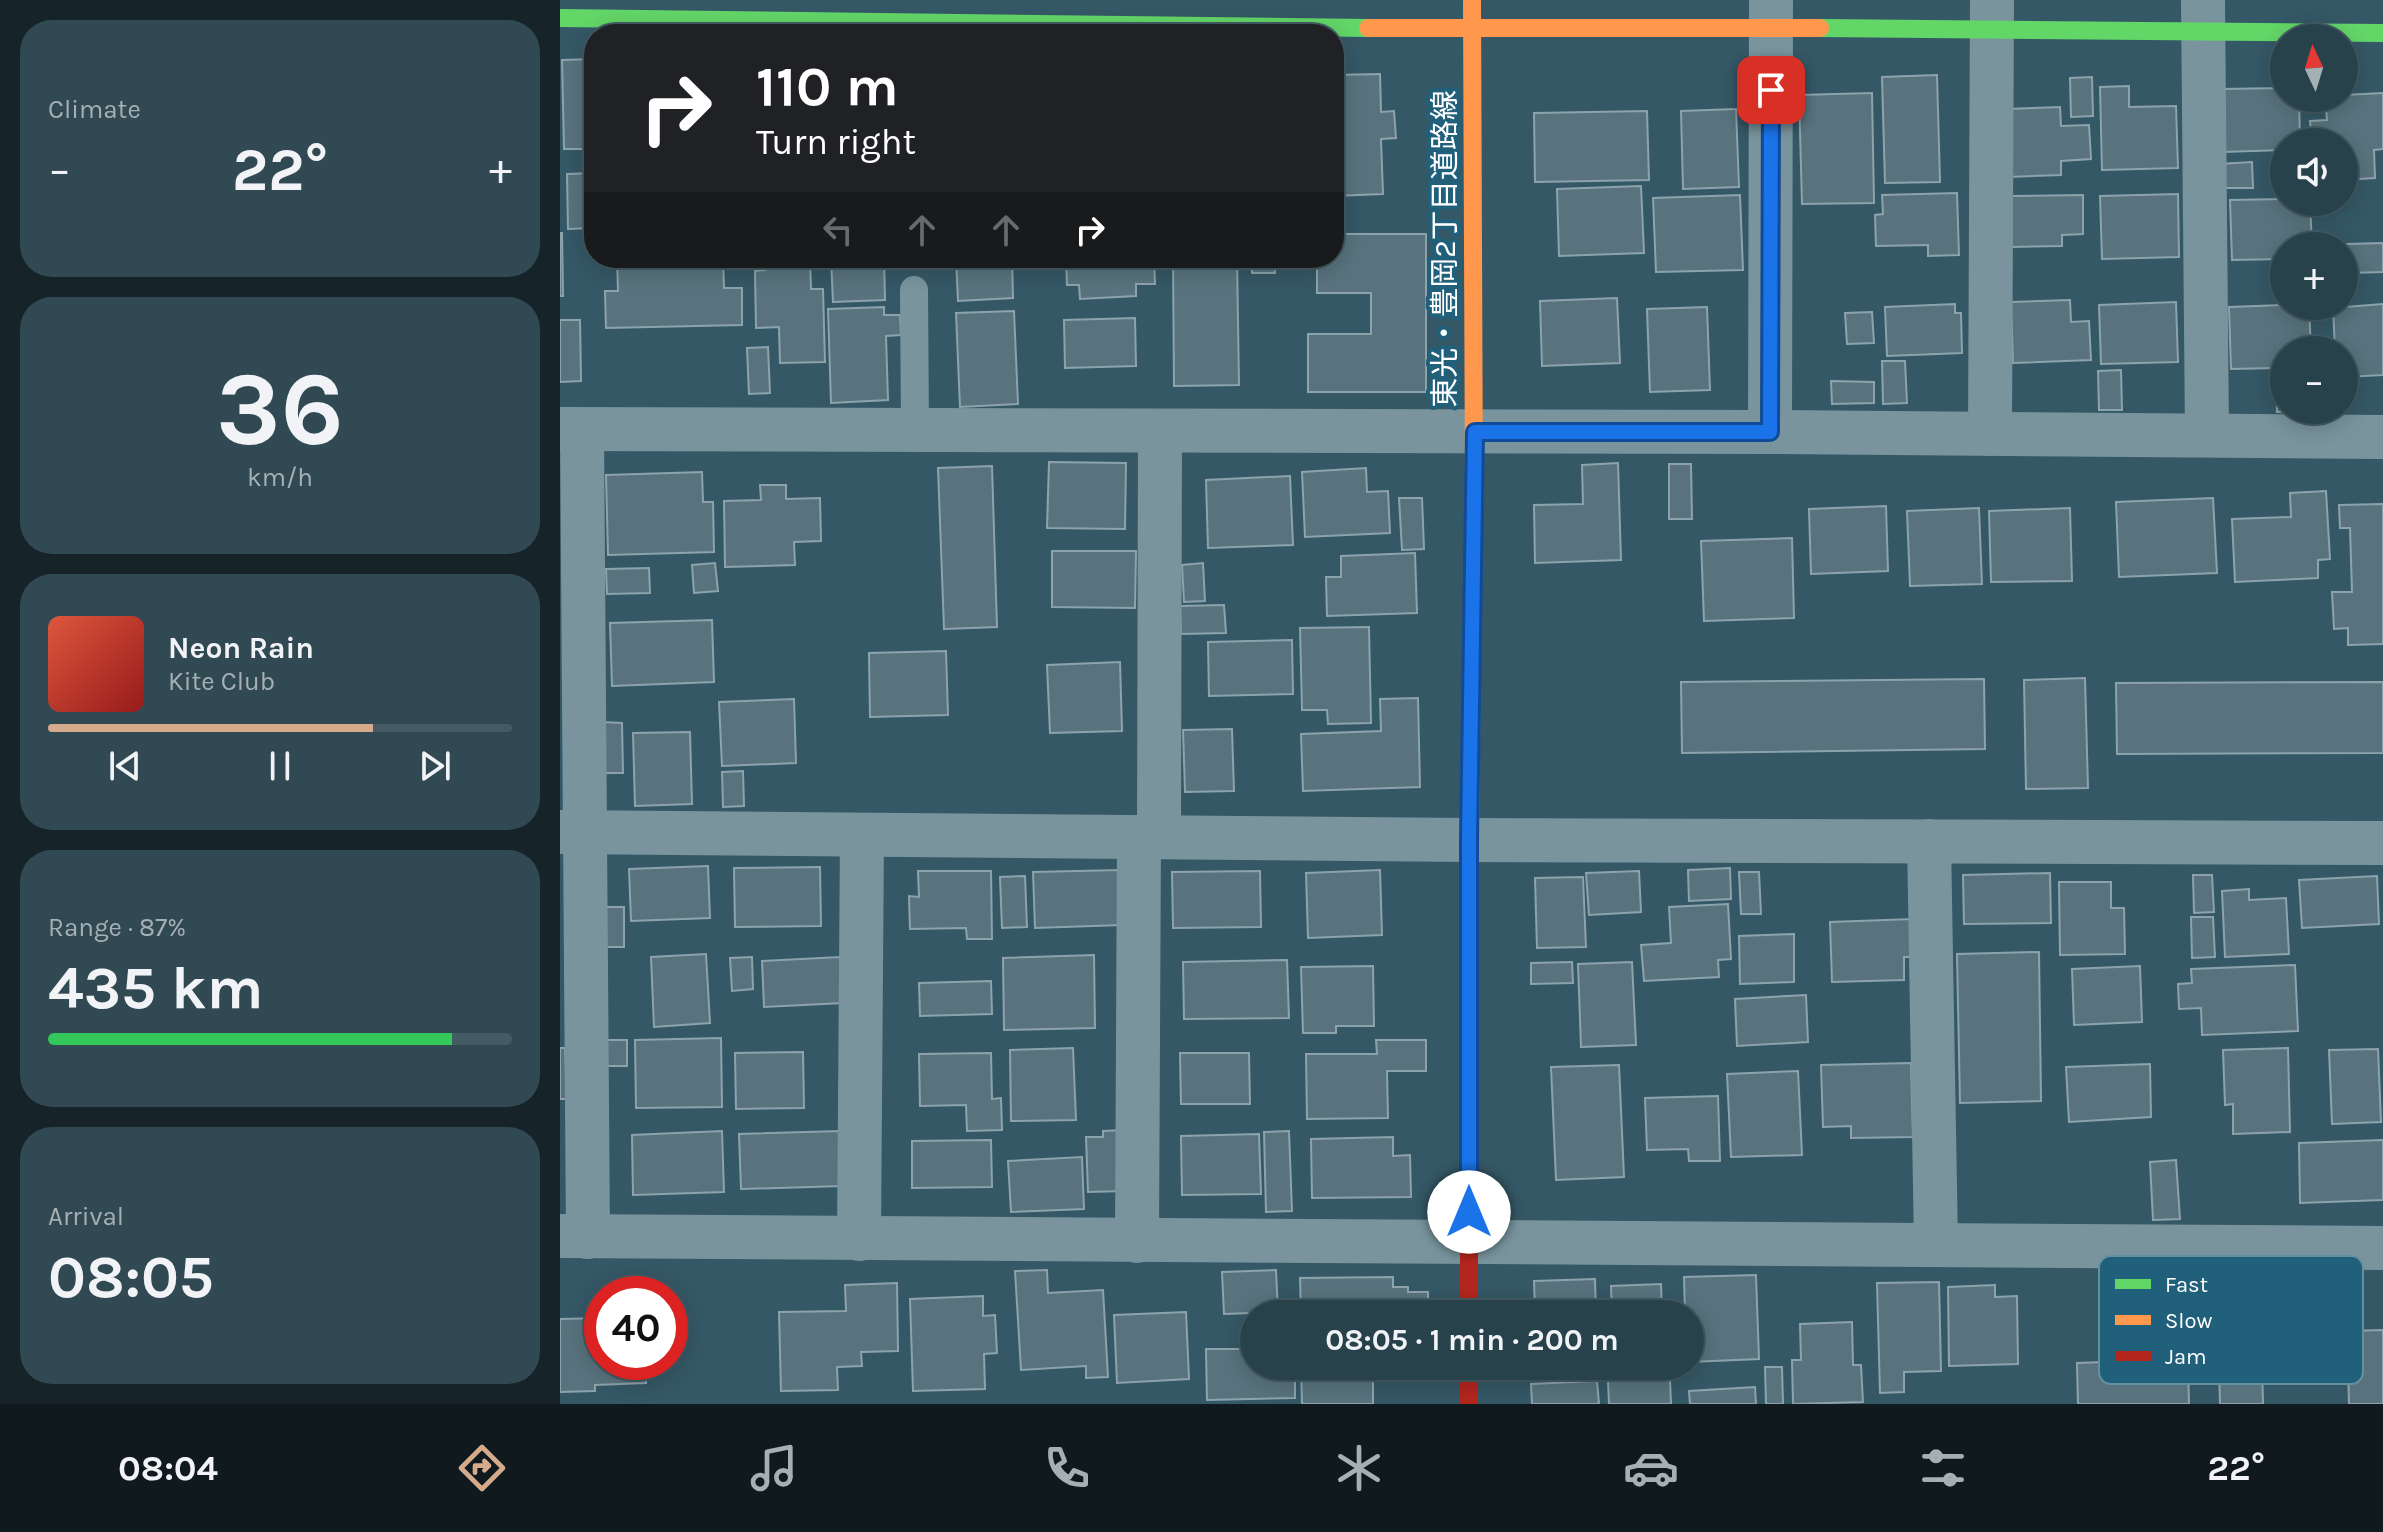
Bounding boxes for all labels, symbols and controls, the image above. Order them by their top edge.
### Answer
north arrow [2270,24,2358,112]
map controls [2270,24,2358,424]
text: 110 m [756,54,899,119]
icon: right [624,56,728,160]
pin [1737,56,1805,124]
icon: arrive [1749,68,1793,112]
street label: 東光・豊岡2丁目道路線 [1427,90,1463,408]
text: Climate [48,94,141,125]
text: Turn right [756,121,916,163]
button: sound [2270,128,2358,216]
text: 22° [232,135,328,205]
text: − [48,144,71,195]
text: + [489,144,512,195]
icon: left [816,208,860,252]
icon: ahead [900,208,944,252]
icon: ahead [984,208,1028,252]
icon: right [1068,208,1112,252]
button: + [2270,232,2358,320]
button: − [2270,336,2358,424]
text: 36 [216,349,344,470]
text: km/h [247,462,313,493]
text: Neon Rain [168,630,314,666]
text: Kite Club [168,666,275,697]
icon: previous [103,744,147,788]
icon: pause [258,744,302,788]
icon: next [413,744,457,788]
text: Range · 87% [48,912,186,943]
text: 435 km [48,953,264,1023]
position arrow [1427,1170,1511,1254]
text: Arrival [48,1201,124,1232]
text: 08:05 [48,1242,214,1312]
legend [2099,1256,2363,1384]
text: Fast [2165,1272,2208,1298]
speed limit sign: 40 [584,1276,688,1380]
text: Slow [2165,1308,2212,1334]
text: 08:05 · 1 min · 200 m [1325,1322,1619,1358]
text: Jam [2165,1344,2207,1370]
icon: directions [454,1440,510,1496]
icon: music [746,1440,802,1496]
icon: phone [1039,1440,1095,1496]
icon: climate [1331,1440,1387,1496]
icon: car [1623,1440,1679,1496]
icon: filters [1915,1440,1971,1496]
text: 08:04 [118,1447,218,1489]
text: 22° [2207,1447,2265,1489]

